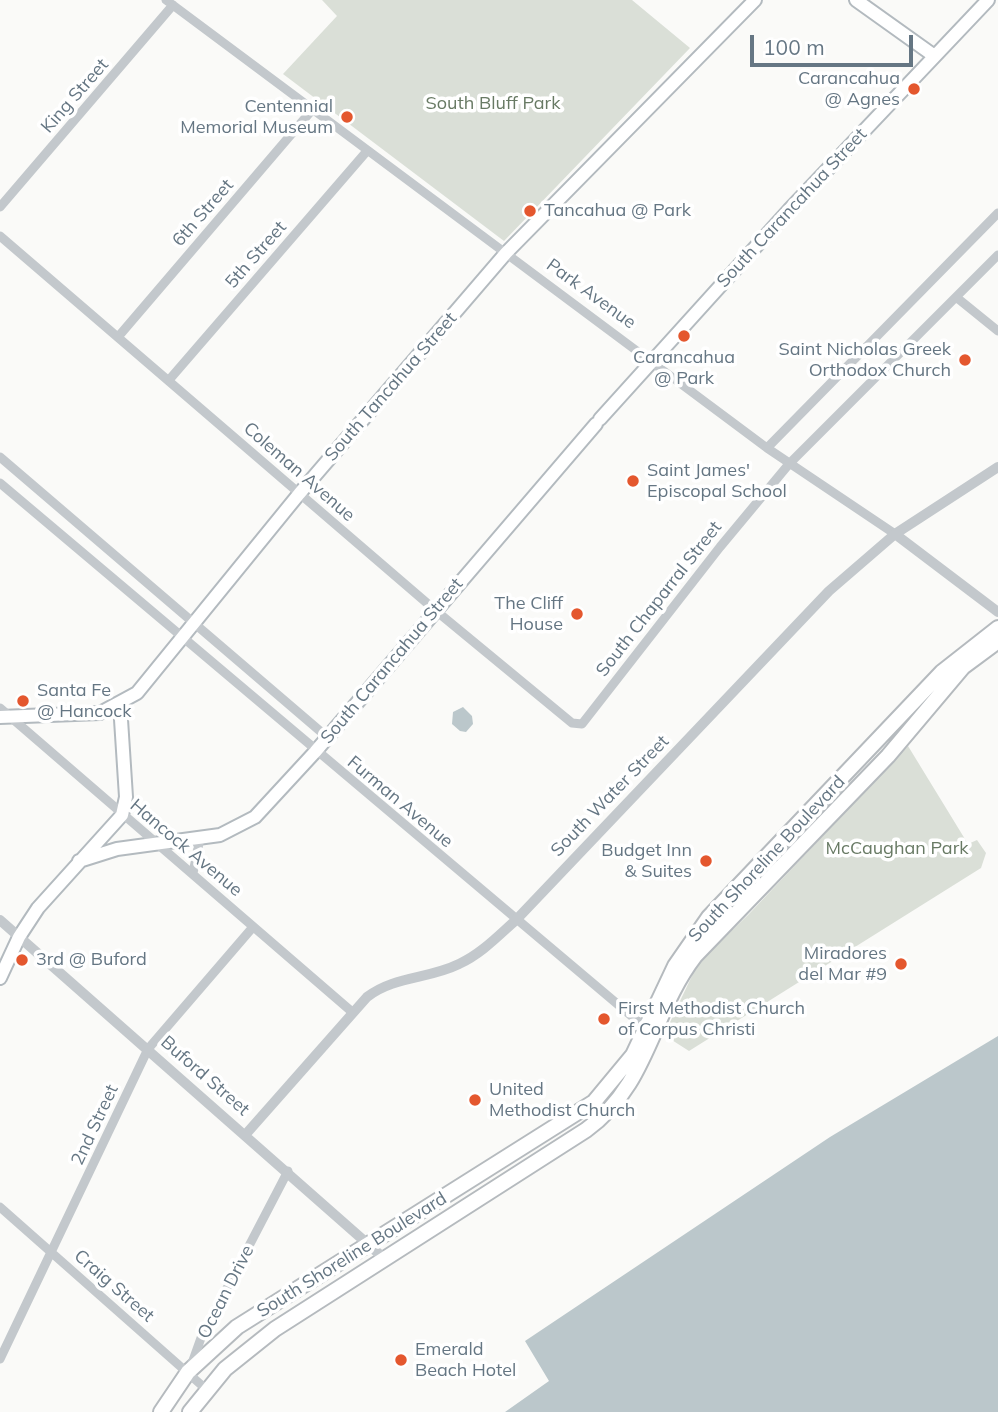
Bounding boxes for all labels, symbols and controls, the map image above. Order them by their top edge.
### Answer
scale bar [753,21,916,65]
text: 100 m [763,34,825,60]
street label: King Street [37,54,113,138]
place label: Carancahua @ Agnes [798,68,900,110]
marker: Carancahua @ Agnes [906,81,922,97]
park label: South Bluff Park [426,93,560,115]
place label: Centennial Memorial Museum [180,96,333,138]
marker: Centennial Memorial Museum [339,109,355,125]
street label: South Carancahua Street [713,124,871,292]
street label: 6th Street [168,175,238,251]
place label: Tancahua @ Park [544,200,691,222]
marker: Tancahua @ Park [522,203,538,219]
street label: 5th Street [221,217,291,293]
street label: Park Avenue [542,254,640,334]
street label: South Tancahua Street [320,308,462,466]
marker: Carancahua @ Park [676,328,692,344]
place label: Saint Nicholas Greek Orthodox Church [779,339,951,382]
place label: Carancahua @ Park [633,347,735,390]
marker: Saint Nicholas Greek Orthodox Church [957,352,973,368]
street label: Coleman Avenue [239,418,359,526]
place label: Saint James' Episcopal School [647,460,787,503]
marker: Saint James' Episcopal School [625,473,641,489]
street label: South Chaparral Street [592,517,726,681]
street label: South Carancahua Street [316,574,468,748]
place label: The Cliff House [494,593,563,636]
marker: The Cliff House [569,606,585,622]
place label: Santa Fe @ Hancock [37,680,131,722]
marker: Santa Fe @ Hancock [15,693,31,709]
street label: South Water Street [547,731,673,861]
street label: Furman Avenue [343,752,457,852]
street label: South Shoreline Boulevard [684,771,850,947]
street label: Hancock Avenue [126,795,246,901]
park label: McCaughan Park [826,838,968,860]
place label: Budget Inn & Suites [601,840,692,882]
marker: Budget Inn & Suites [698,853,714,869]
place label: Miradores del Mar #9 [798,943,887,986]
place label: 3rd @ Buford [36,949,147,971]
marker: 3rd @ Buford [14,952,30,968]
marker: Miradores del Mar #9 [893,956,909,972]
place label: First Methodist Church of Corpus Christi [618,998,805,1040]
marker: First Methodist Church of Corpus Christi [596,1011,612,1027]
street label: Buford Street [156,1032,254,1120]
place label: United Methodist Church [489,1079,635,1122]
street label: 2nd Street [67,1081,123,1169]
marker: United Methodist Church [467,1092,483,1108]
street label: South Shoreline Boulevard [253,1188,451,1322]
street label: Ocean Drive [193,1242,259,1342]
street label: Craig Street [69,1245,159,1327]
place label: Emerald Beach Hotel [415,1339,516,1382]
marker: Emerald Beach Hotel [393,1352,409,1368]

